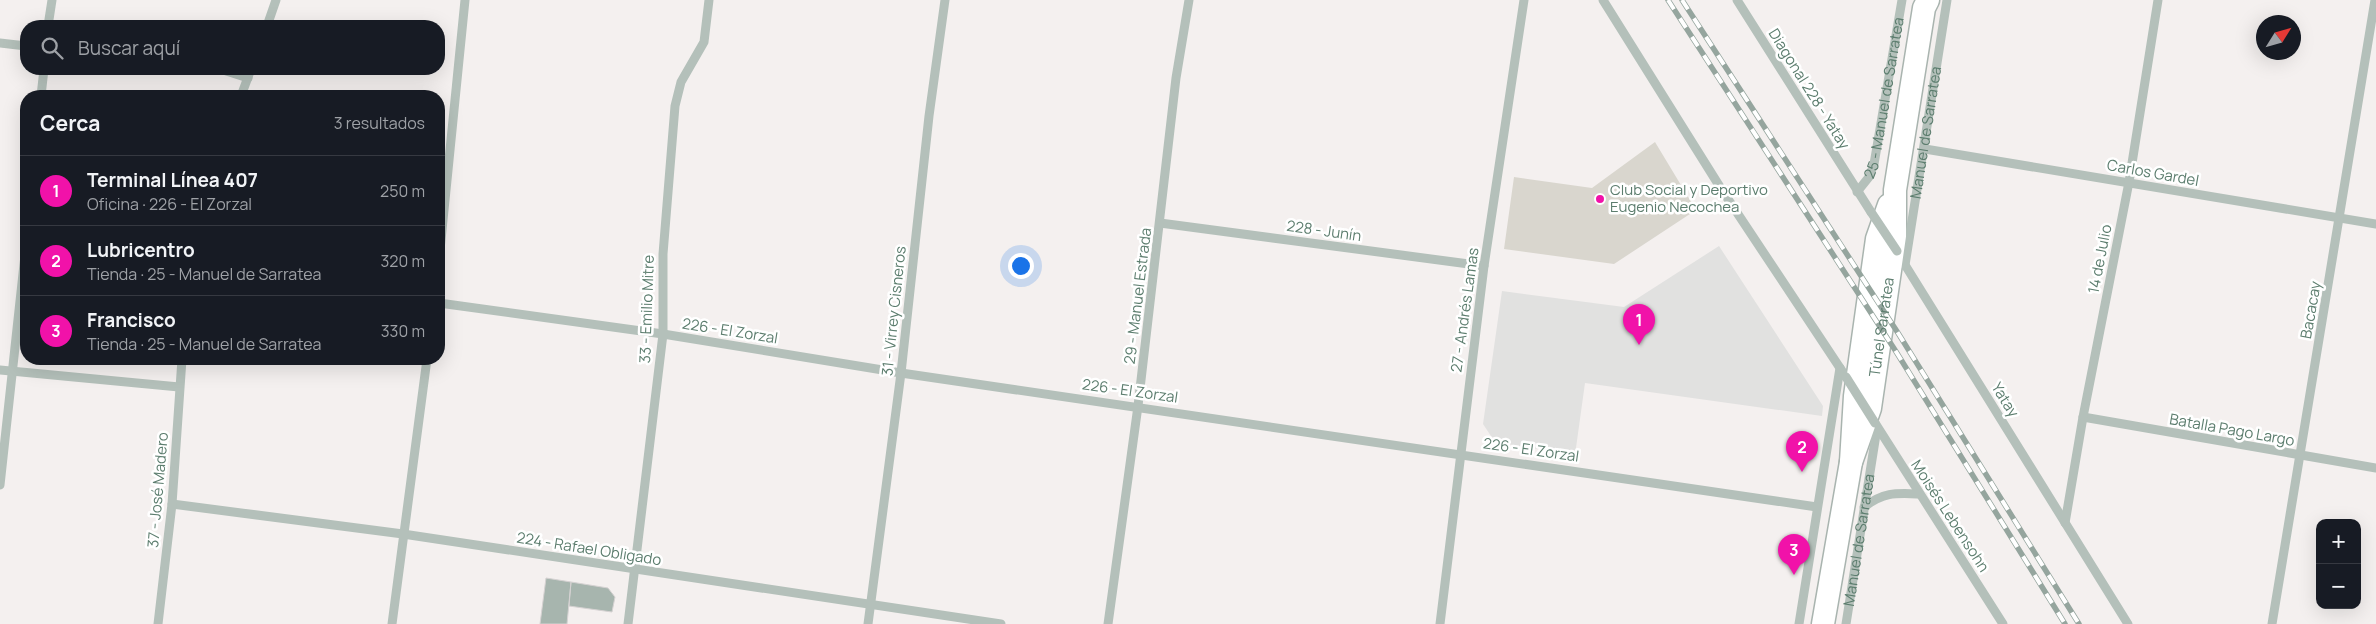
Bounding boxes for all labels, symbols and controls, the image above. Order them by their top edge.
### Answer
north arrow [2256,15,2301,60]
street label: 25 - Manuel de Sarratea [1858,16,1909,181]
search box [20,20,445,75]
street label: Diagonal 228 - Yatay [1764,24,1855,153]
icon: search [38,34,66,62]
text: Buscar aquí [78,35,180,61]
street label: Manuel de Sarratea [1905,65,1946,200]
text: Cerca [40,109,100,137]
text: 3 resultados [334,112,425,134]
street label: Carlos Gardel [2105,154,2201,191]
text: Terminal Línea 407 [87,167,258,193]
place label: Club Social y Deportivo Eugenio Necochea [1610,179,1768,217]
text: 1 [52,180,60,202]
text: 250 m [380,180,425,202]
text: Oficina · 226 - El Zorzal [87,193,252,215]
marker: Club Social y Deportivo Eugenio Necochea [1594,193,1606,205]
street label: 228 - Junín [1285,215,1363,246]
street label: 14 de Julio [2083,222,2117,295]
street label: 29 - Manuel Estrada [1119,227,1156,365]
text: Lubricentro [87,237,195,263]
street label: 31 - Virrey Cisneros [876,245,911,377]
street label: 27 - Andrés Lamas [1445,246,1484,374]
text: 2 [51,250,61,272]
text: 320 m [381,250,425,272]
your location [1008,253,1034,279]
street label: 33 - Emilio Mitre [634,254,659,364]
text: Tienda · 25 - Manuel de Sarratea [87,263,321,285]
street label: Túnel Sarratea [1864,276,1899,378]
street label: Bacacay [2295,279,2326,340]
pin: 1 [1623,304,1655,345]
text: Francisco [87,307,176,333]
street label: 226 - El Zorzal [681,313,779,348]
text: 3 [51,320,61,342]
text: 330 m [381,320,425,342]
text: Tienda · 25 - Manuel de Sarratea [87,333,321,355]
street label: 226 - El Zorzal [1081,373,1179,408]
street label: Yatay [1987,378,2024,421]
street label: Batalla Pago Largo [2168,408,2296,451]
street label: 37 - José Madero [142,431,173,549]
pin: 2 [1786,431,1818,472]
street label: 226 - El Zorzal [1482,432,1580,467]
street label: Moisés Lebensohn [1906,456,1995,576]
street label: Manuel de Sarratea [1838,472,1880,608]
map controls [2316,519,2361,609]
button: + [2316,519,2361,564]
street label: 224 - Rafael Obligado [515,527,663,570]
pin: 3 [1778,534,1810,575]
button: − [2316,564,2361,609]

